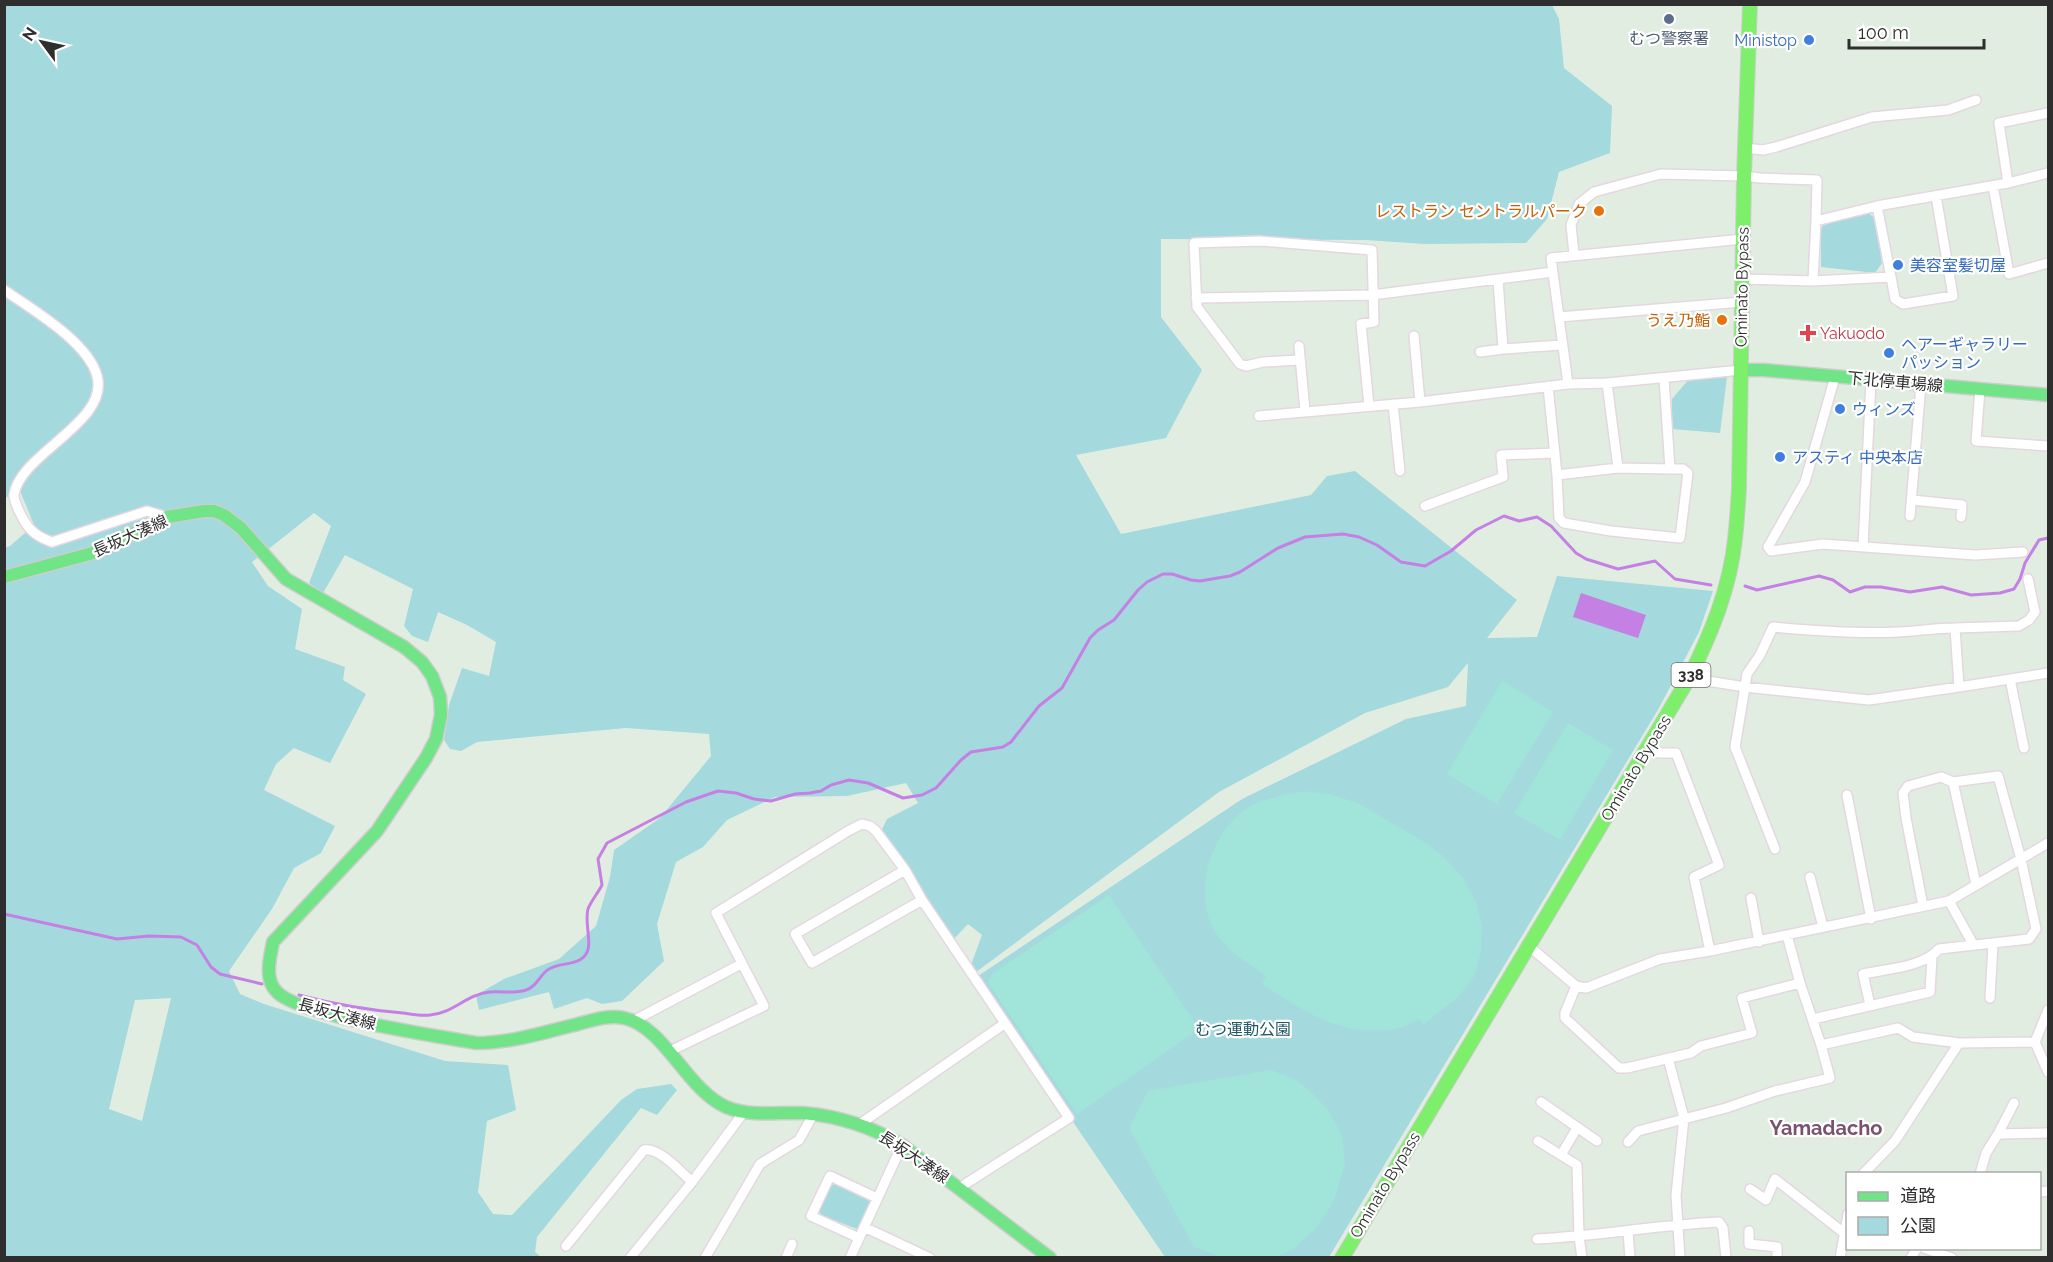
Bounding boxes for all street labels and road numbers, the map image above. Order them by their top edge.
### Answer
street label: Ominato Bypass [1731,226,1753,347]
street label: 下北停車場線 [1846,368,1944,396]
street label: 長坂大湊線 [90,511,170,561]
road number: 338 [1672,663,1710,687]
street label: Ominato Bypass [1597,711,1675,824]
street label: 長坂大湊線 [296,994,378,1034]
street label: 長坂大湊線 [876,1127,952,1187]
street label: Ominato Bypass [1346,1128,1424,1241]

